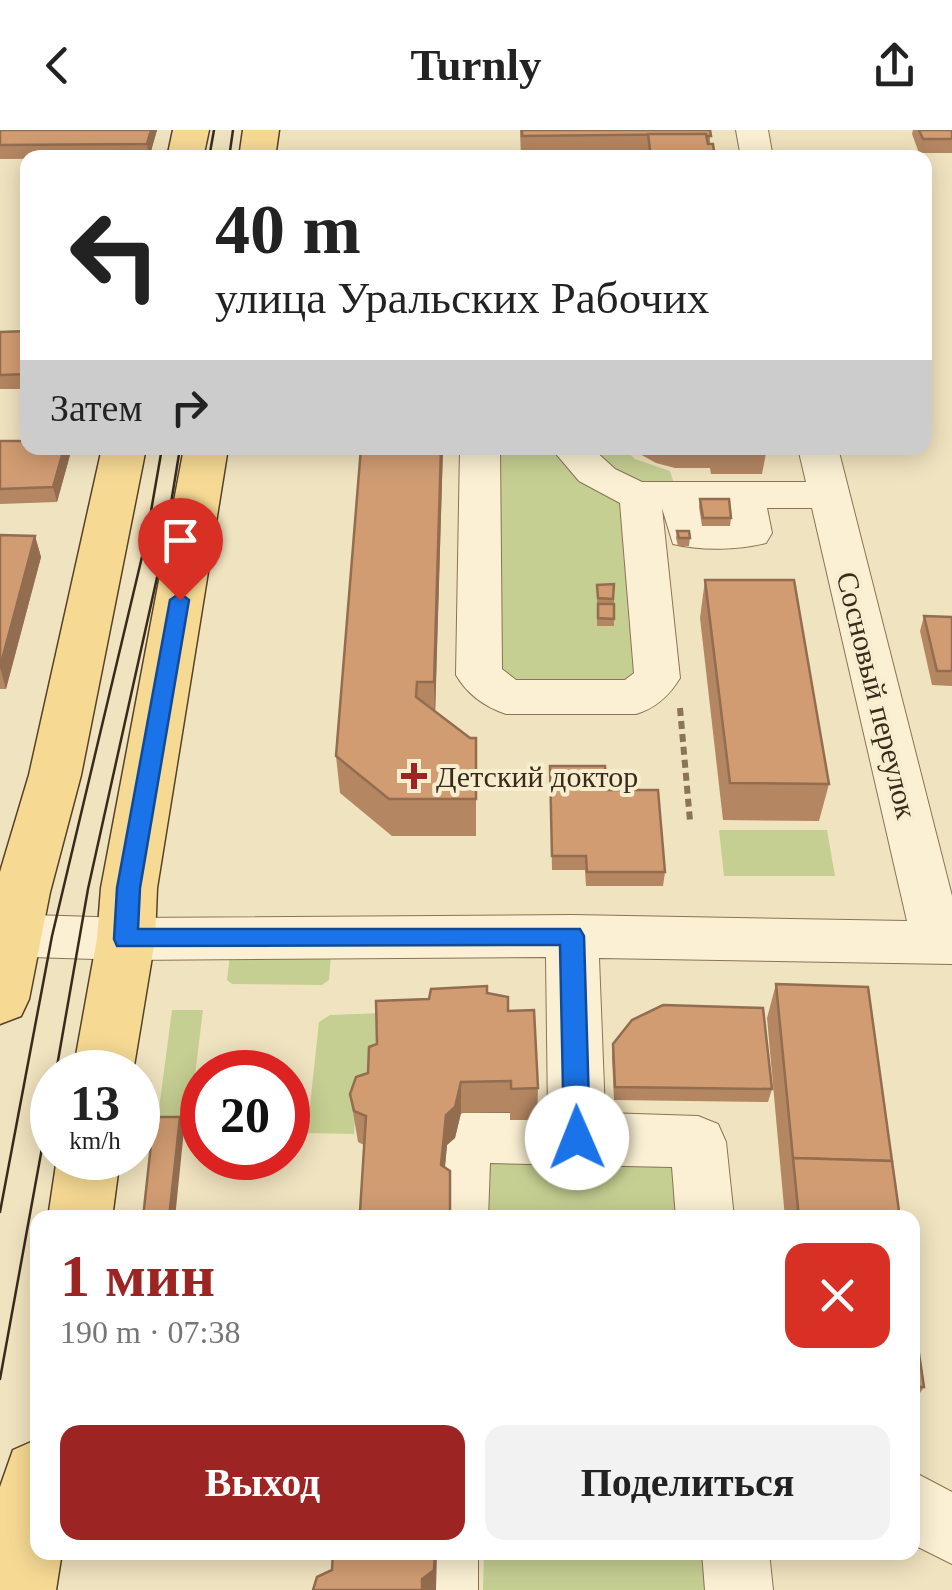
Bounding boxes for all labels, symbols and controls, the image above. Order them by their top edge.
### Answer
icon: back [30,38,85,93]
icon: share [867,38,922,93]
text: Turnly [411,40,541,90]
icon: left [50,190,180,320]
text: 40 m [215,191,361,268]
text: улица Уральских Рабочих [215,273,709,323]
icon: right [162,380,217,435]
text: Затем [50,387,142,429]
pin [138,498,223,601]
icon: arrive [153,513,208,568]
street label: Сосновый переулок [830,568,924,822]
place label: Детский доктор [436,760,638,793]
marker: Детский доктор [401,763,427,789]
speed limit sign: 20 [180,1050,310,1180]
text: 13 [70,1075,120,1131]
position arrow [525,1086,629,1190]
text: km/h [69,1127,121,1154]
text: 1 мин [60,1243,215,1309]
button: close [785,1243,890,1348]
text: 190 m · 07:38 [60,1314,240,1350]
button: Выход [60,1425,465,1540]
button: Поделиться [485,1425,890,1540]

